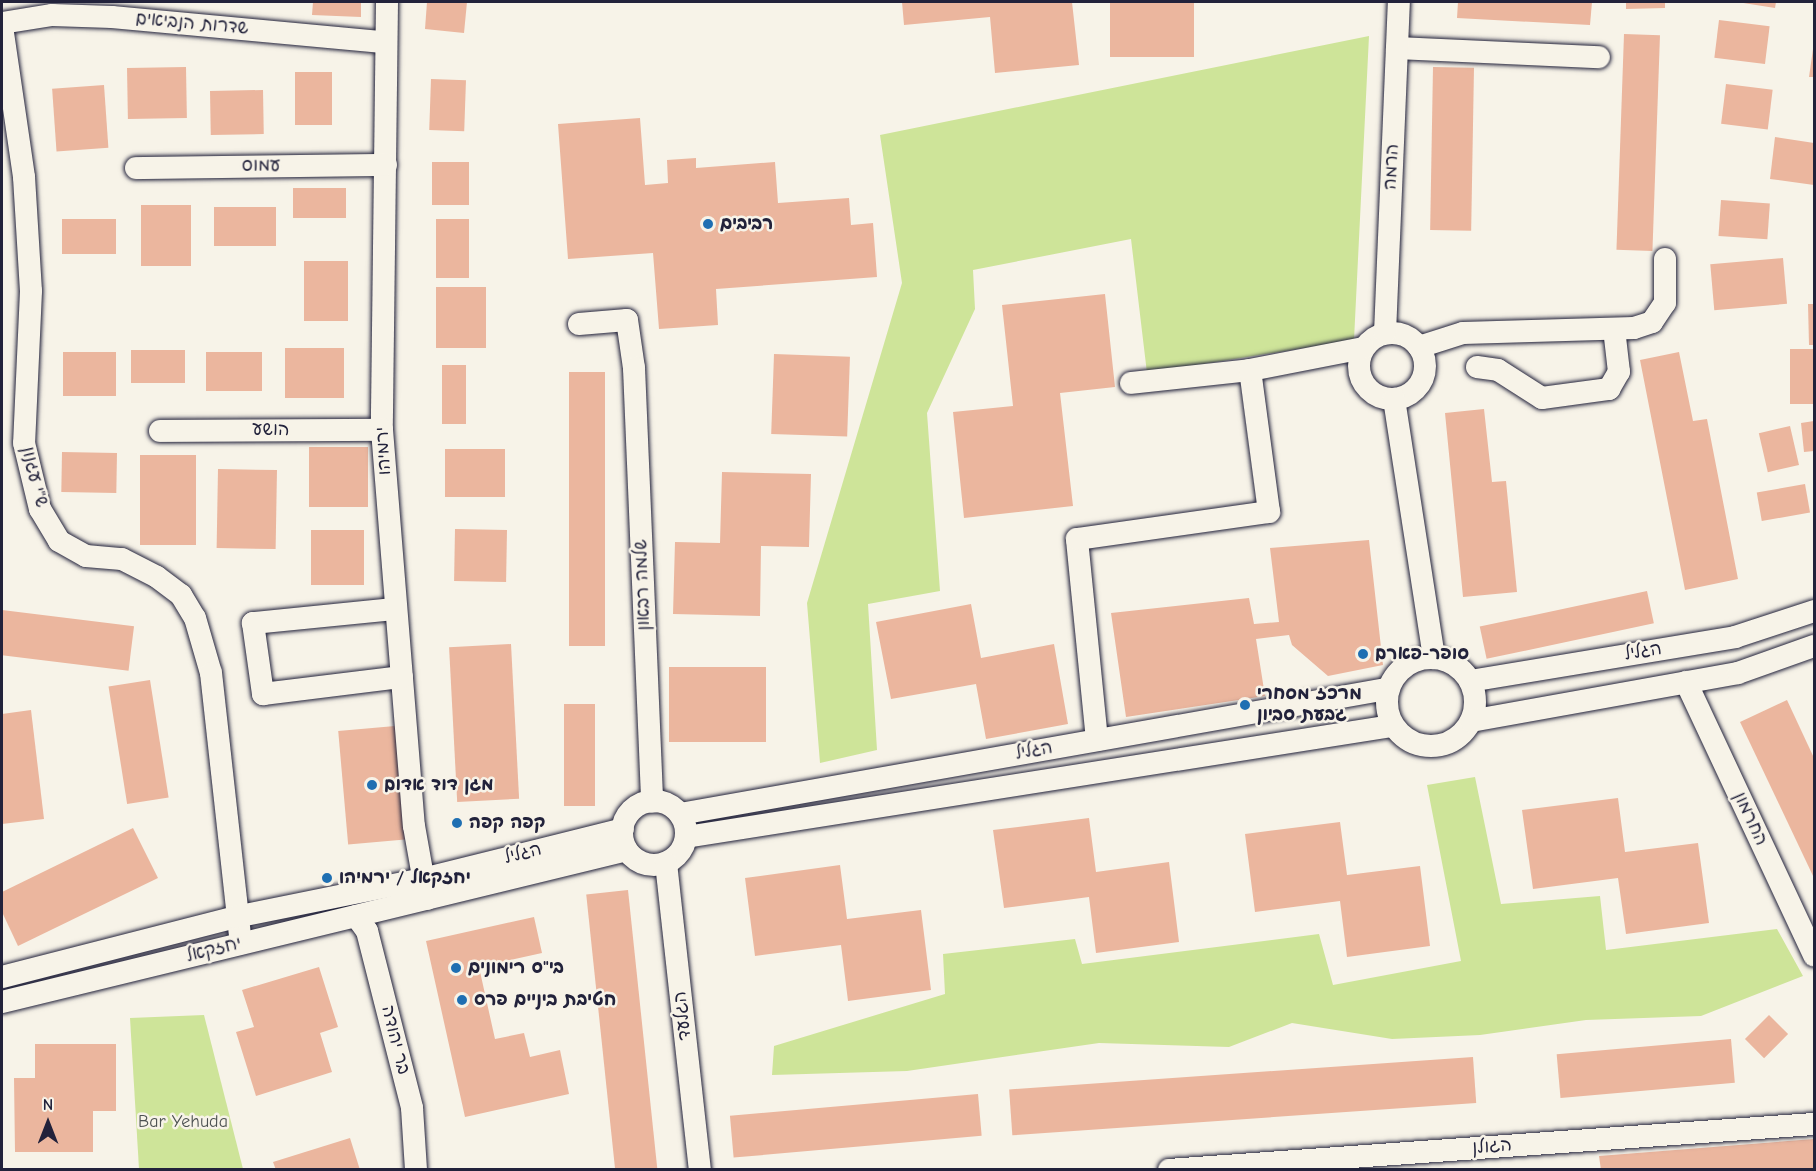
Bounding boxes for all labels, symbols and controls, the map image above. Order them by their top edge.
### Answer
street label: שדרות הנביאים [135,8,249,40]
street label: הרמה [1380,143,1404,191]
street label: עמוס [241,155,281,177]
place label: רביבים [720,213,773,235]
marker: רביבים [701,217,715,231]
street label: הושע [252,419,290,441]
street label: ירמיהו [372,426,396,476]
street label: ש"י עגנון [16,444,52,510]
street label: שלמה רבאון [631,539,655,631]
street label: הגליל [1623,638,1663,666]
place label: סופר-פארם [1375,643,1469,665]
marker: סופר-פארם [1356,647,1370,661]
place label: מרכז מסחרי גבעת סביון [1257,684,1362,726]
marker: מרכז מסחרי גבעת סביון [1238,698,1252,712]
street label: הגליל [1014,737,1054,765]
place label: מגן דוד אדום [384,774,493,796]
marker: מגן דוד אדום [365,778,379,792]
street label: החרמון [1728,789,1772,849]
place label: קפה קפה [469,812,545,834]
marker: קפה קפה [450,816,464,830]
street label: הגליל [502,839,544,869]
place label: יחזקאל / ירמיהו [339,867,471,889]
marker: יחזקאל / ירמיהו [320,871,334,885]
street label: יחזקאל [184,933,244,967]
place label: בי"ס רימונים [468,957,564,979]
marker: בי"ס רימונים [449,961,463,975]
place label: חטיבת ביניים פרס [474,989,616,1011]
street label: הגלעד [670,990,696,1042]
marker: חטיבת ביניים פרס [455,993,469,1007]
street label: בר יהודה [376,1003,414,1077]
north arrow [18,1093,78,1153]
text: N [43,1096,53,1114]
park label: Bar Yehuda [138,1111,228,1133]
street label: הגולן [1471,1135,1513,1159]

